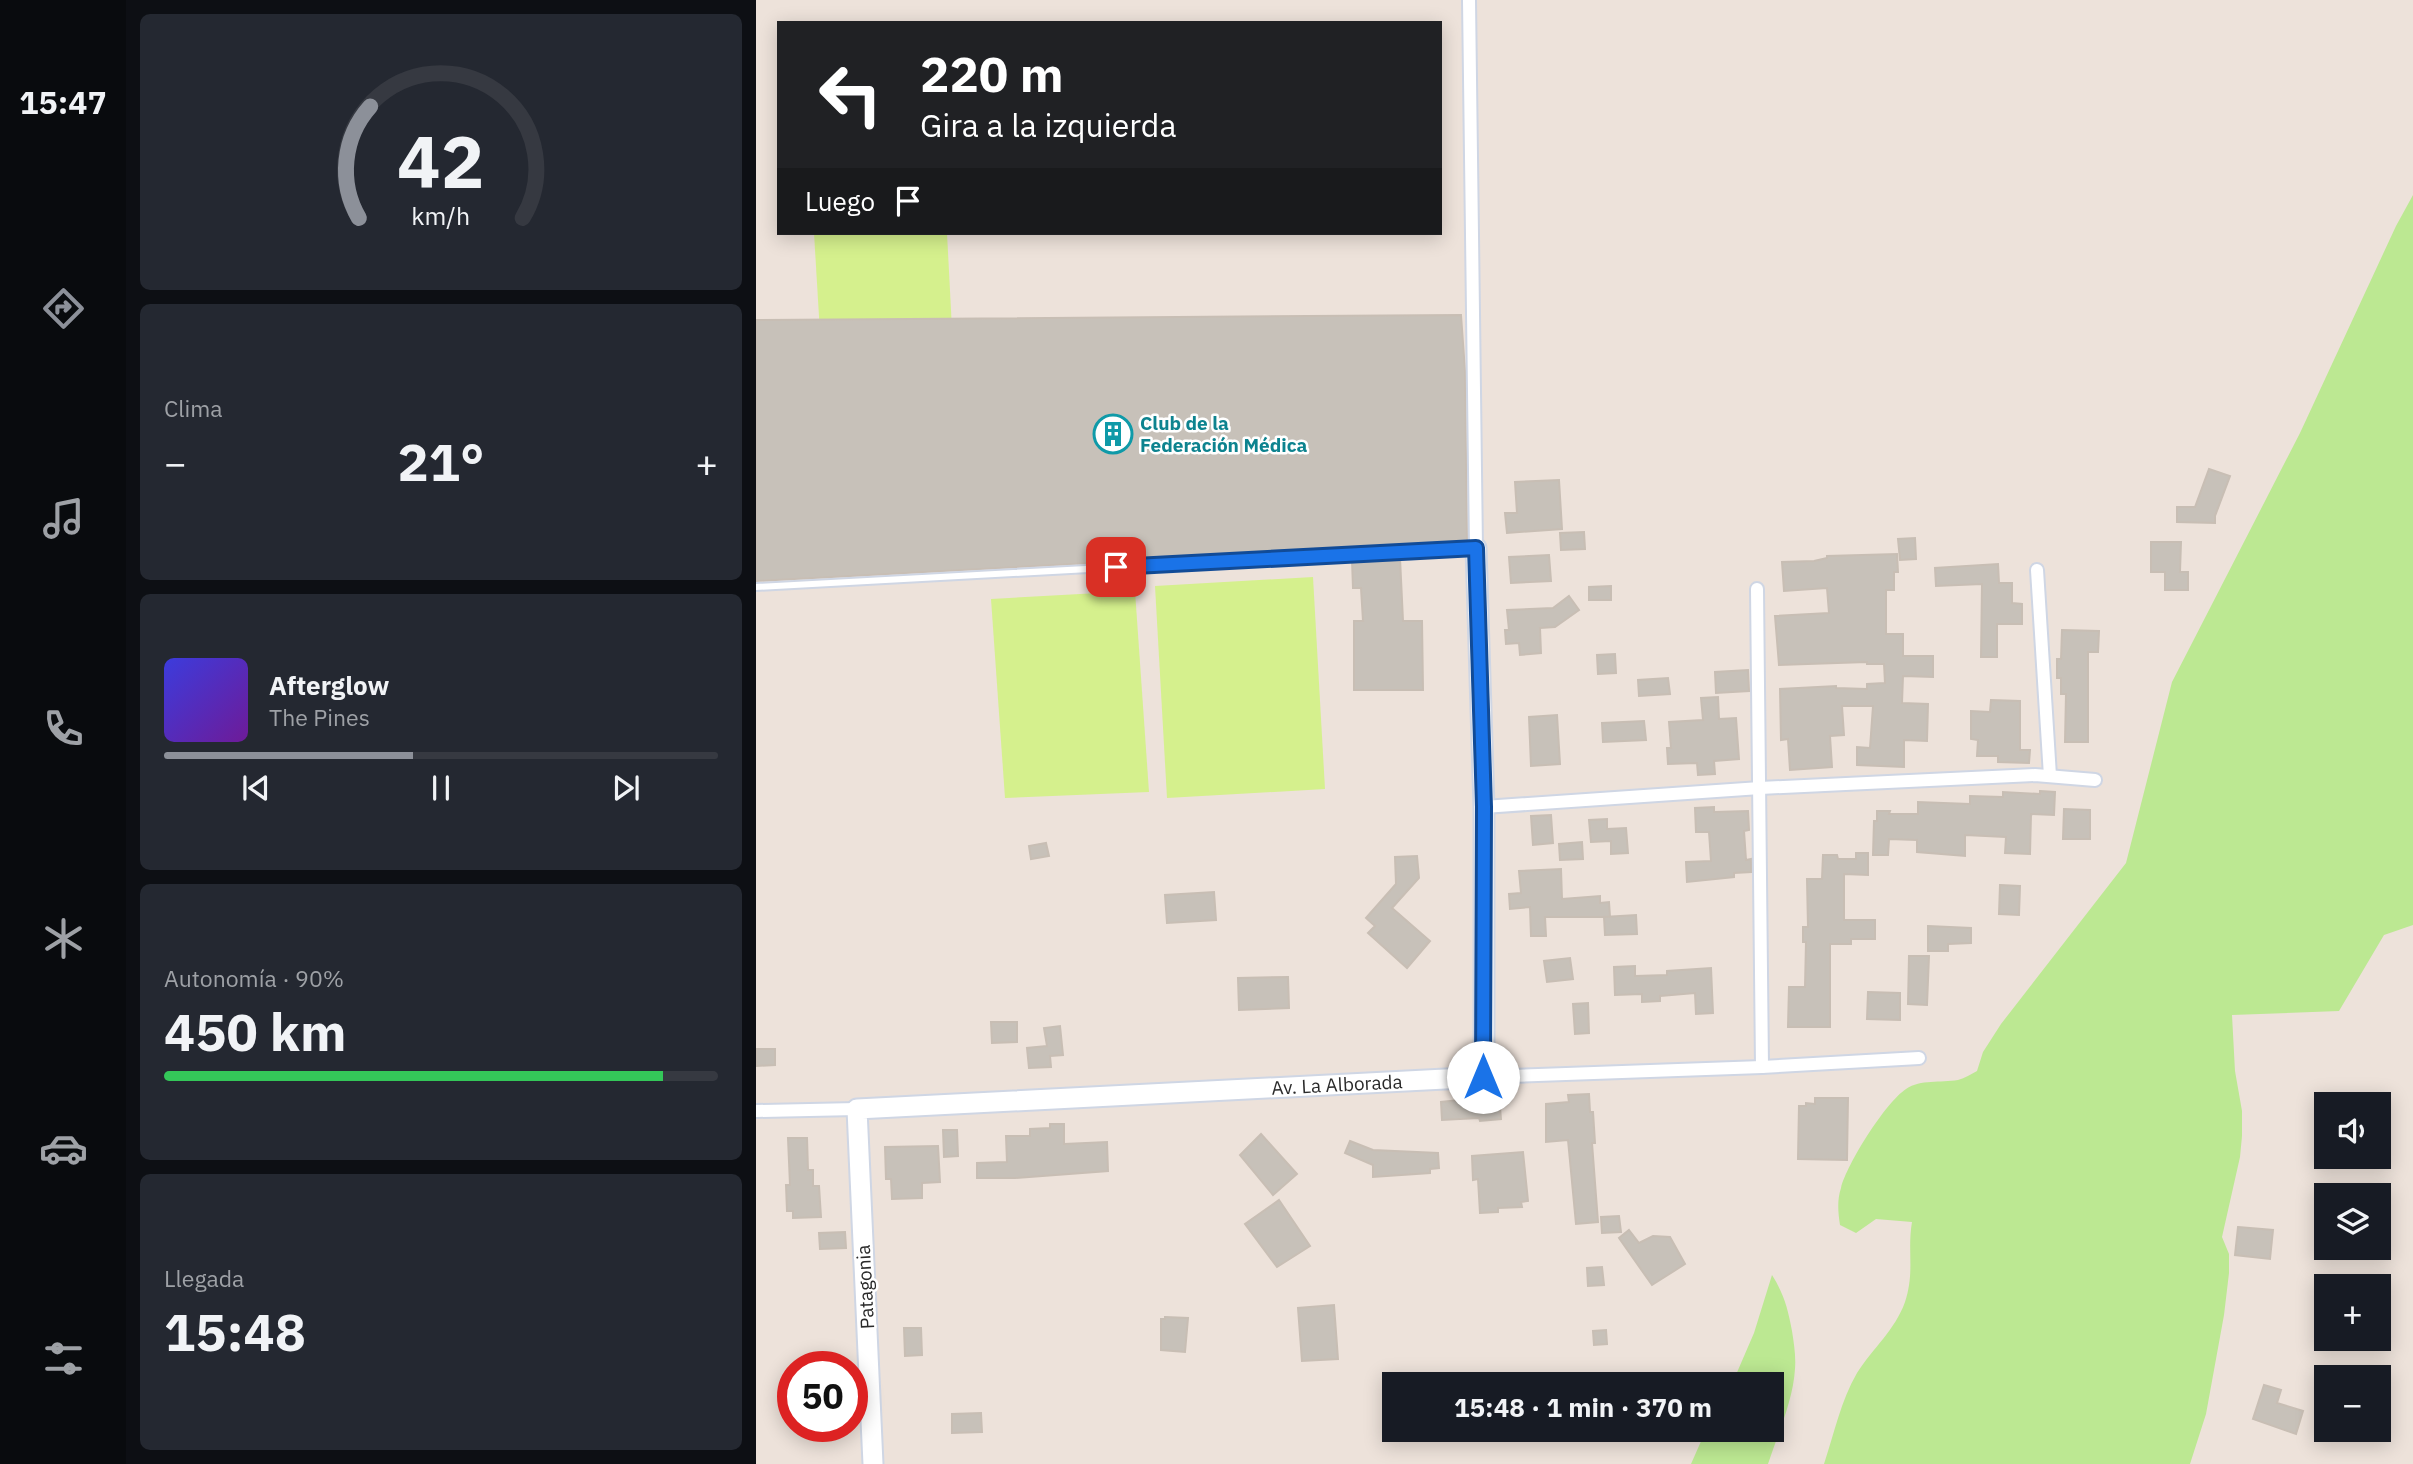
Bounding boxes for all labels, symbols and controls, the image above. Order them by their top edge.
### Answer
text: 220 m [920,42,1064,105]
icon: left [805,49,896,140]
text: 15:47 [19,81,107,123]
text: Gira a la izquierda [920,104,1177,146]
text: 42 [397,113,485,208]
icon: arrive [889,182,927,220]
text: Luego [805,184,875,218]
text: km/h [412,199,470,232]
icon: directions [39,284,88,333]
text: Clima [164,393,223,423]
place label: Club de la Federación Médica [1140,411,1307,457]
building icon: Club de la Federación Médica [1092,413,1134,455]
text: 21° [398,428,484,495]
text: − [164,438,187,487]
text: + [695,438,718,487]
icon: music [39,494,88,543]
pin [1086,537,1146,597]
icon: arrive [1097,548,1135,586]
text: Afterglow [269,668,389,702]
text: The Pines [269,702,370,732]
icon: phone [39,704,88,753]
icon: previous [237,769,275,807]
icon: pause [422,769,460,807]
icon: next [607,769,645,807]
icon: climate [39,914,88,963]
text: Autonomía · 90% [164,963,344,993]
text: 450 km [164,998,346,1065]
position arrow [1446,1040,1520,1114]
street label: Av. La Alborada [1271,1069,1403,1100]
map controls [2314,1092,2391,1442]
button: sound [2314,1092,2391,1169]
icon: car [39,1124,88,1173]
button: layers [2314,1183,2391,1260]
street label: Patagonia [851,1244,879,1330]
text: Llegada [164,1263,244,1293]
button: + [2314,1274,2391,1351]
text: 15:48 [164,1298,306,1365]
icon: filters [39,1334,88,1383]
speed limit sign: 50 [777,1351,868,1442]
button: − [2314,1365,2391,1442]
text: 15:48 · 1 min · 370 m [1454,1390,1712,1424]

